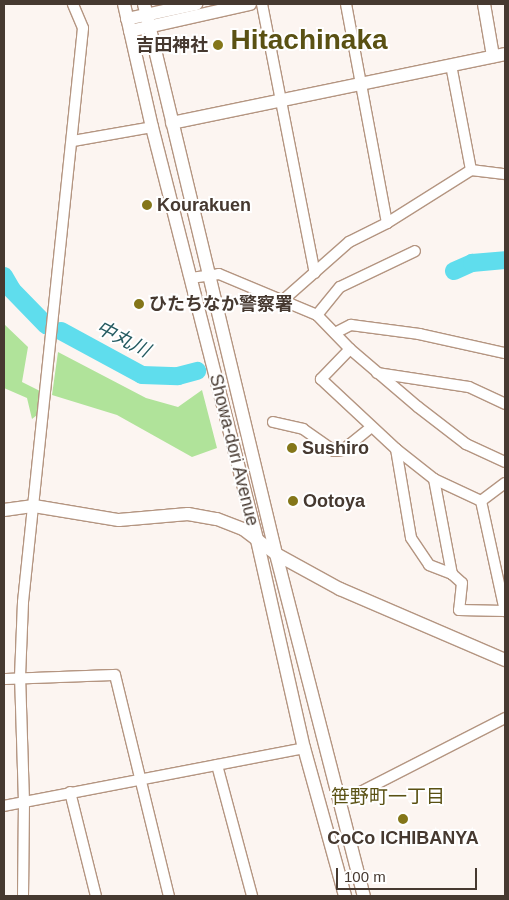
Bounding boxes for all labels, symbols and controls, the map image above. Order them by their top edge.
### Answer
district label: Hitachinaka [230,23,388,57]
place label: 吉田神社 [136,34,208,56]
marker: 吉田神社 [212,39,224,51]
place label: Kourakuen [157,194,251,216]
marker: Kourakuen [141,199,153,211]
place label: ひたちなか警察署 [149,293,293,315]
marker: ひたちなか警察署 [133,298,145,310]
water label: 中丸川 [92,316,154,362]
street label: Showa-dori Avenue [205,371,263,529]
place label: Sushiro [302,437,369,459]
marker: Sushiro [286,442,298,454]
place label: Ootoya [303,490,365,512]
marker: Ootoya [287,495,299,507]
district label: 笹野町一丁目 [331,786,445,808]
marker: CoCo ICHIBANYA [397,813,409,825]
place label: CoCo ICHIBANYA [327,827,479,849]
scale bar [339,858,480,890]
text: 100 m [344,868,386,885]

